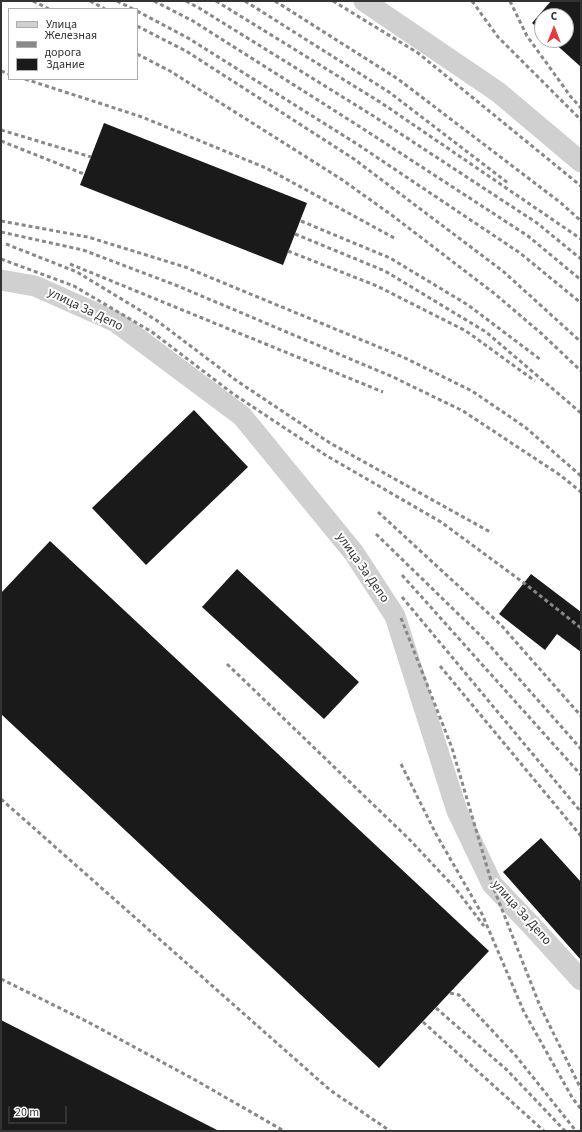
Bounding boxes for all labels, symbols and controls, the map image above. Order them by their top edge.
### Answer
legend [8,8,138,80]
north arrow [534,8,574,48]
text: С [551,9,557,24]
text: Улица [46,16,77,33]
text: Железная дорога [45,27,97,61]
text: Здание [46,56,85,73]
street label: улица За Депо [45,285,125,335]
street label: улица За Депо [332,530,392,606]
street label: улица За Депо [488,877,554,949]
scale bar [10,1098,69,1124]
text: 20 m [15,1104,39,1121]

